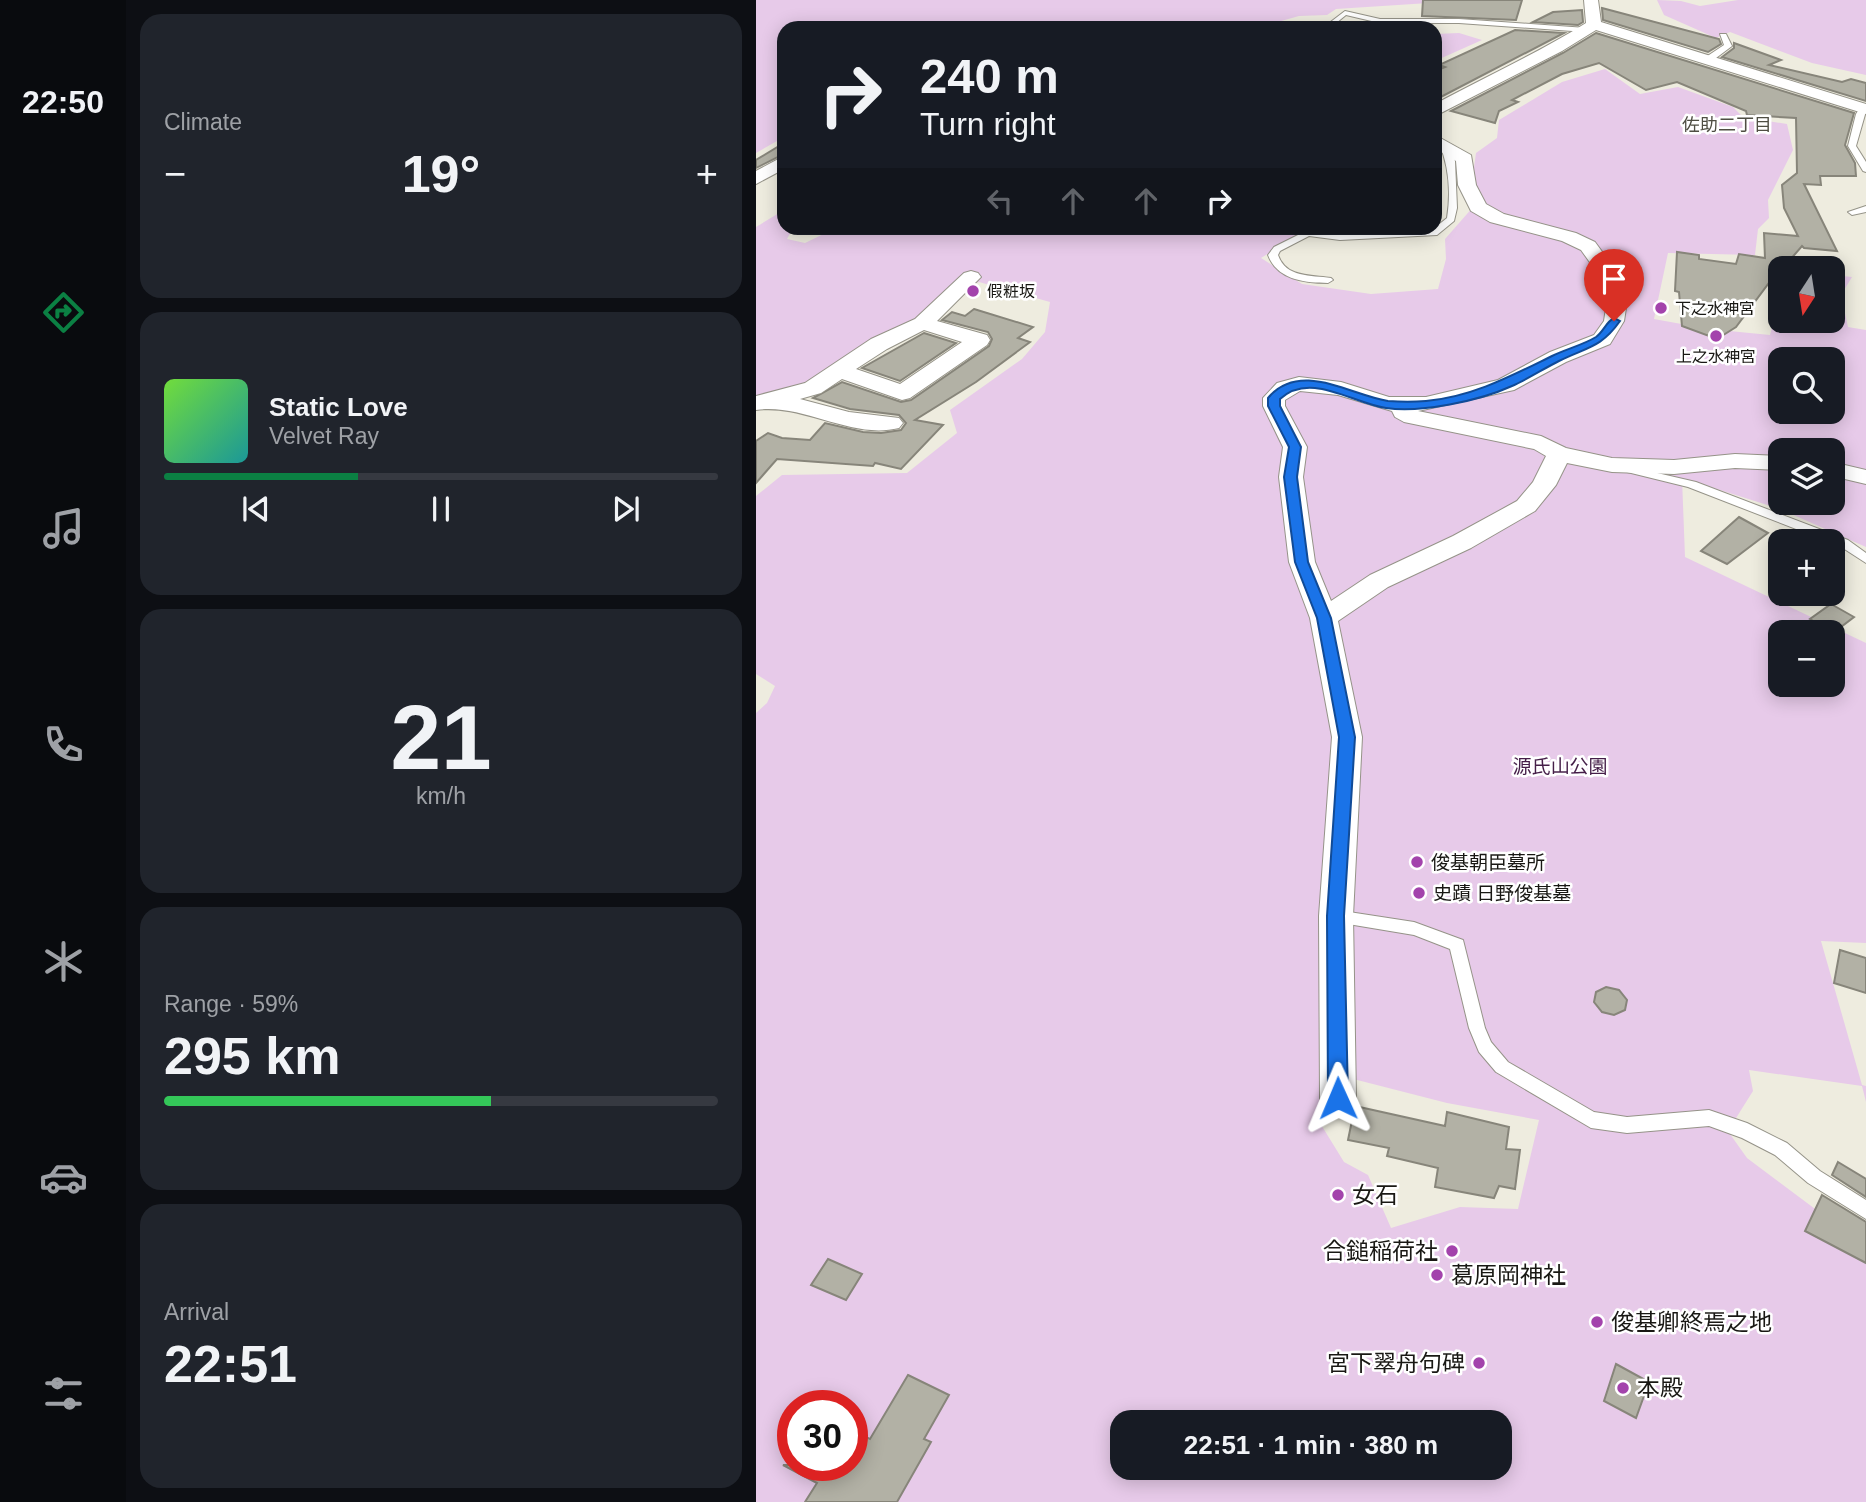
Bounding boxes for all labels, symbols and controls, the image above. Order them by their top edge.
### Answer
icon: right [805,49,896,140]
text: 240 m [920,49,1059,103]
text: 22:50 [22,84,104,120]
text: Turn right [920,106,1056,142]
text: Climate [164,109,242,135]
district label: 佐助二丁目 [1682,115,1772,135]
text: 19° [402,145,480,203]
text: − [164,153,186,195]
text: + [696,153,718,195]
icon: left [981,182,1019,220]
icon: ahead [1054,182,1092,220]
icon: ahead [1127,182,1165,220]
icon: right [1200,182,1238,220]
pin [1584,249,1644,321]
north arrow [1768,256,1844,332]
map controls [1768,256,1845,697]
icon: arrive [1595,260,1633,298]
marker: 假粧坂 [965,283,981,299]
place label: 假粧坂 [987,283,1035,300]
icon: directions [39,288,88,337]
marker: 下之水神宮 [1653,300,1669,316]
place label: 下之水神宮 [1675,300,1755,317]
marker: 上之水神宮 [1708,328,1724,344]
button: search [1768,347,1845,424]
place label: 上之水神宮 [1676,348,1756,365]
text: Static Love [269,392,408,422]
text: Velvet Ray [269,423,379,449]
button: layers [1768,438,1845,515]
icon: previous [237,490,275,528]
icon: pause [422,490,460,528]
icon: next [607,490,645,528]
icon: music [39,504,88,553]
button: + [1768,529,1845,606]
button: − [1768,620,1845,697]
text: 21 [390,687,492,788]
icon: phone [39,720,88,769]
park label: 源氏山公園 [1512,756,1608,777]
text: km/h [416,783,466,809]
place label: 俊基朝臣墓所 [1431,852,1545,873]
marker: 俊基朝臣墓所 [1409,854,1425,870]
place label: 史蹟 日野俊基墓 [1433,883,1571,904]
marker: 史蹟 日野俊基墓 [1411,885,1427,901]
icon: climate [39,937,88,986]
text: Range · 59% [164,991,298,1017]
text: 295 km [164,1027,340,1085]
position arrow [1301,1061,1375,1135]
icon: car [39,1153,88,1202]
place label: 女石 [1352,1182,1398,1208]
marker: 女石 [1330,1187,1346,1203]
place label: 合鎚稲荷社 [1323,1238,1438,1264]
marker: 合鎚稲荷社 [1444,1243,1460,1259]
place label: 葛原岡神社 [1451,1262,1566,1288]
marker: 葛原岡神社 [1429,1267,1445,1283]
text: Arrival [164,1299,229,1325]
place label: 俊基卿終焉之地 [1611,1309,1772,1335]
marker: 俊基卿終焉之地 [1589,1314,1605,1330]
text: 22:51 [164,1335,297,1393]
place label: 宮下翠舟句碑 [1327,1350,1465,1376]
marker: 宮下翠舟句碑 [1471,1355,1487,1371]
icon: filters [39,1369,88,1418]
place label: 本殿 [1637,1375,1683,1401]
marker: 本殿 [1615,1380,1631,1396]
speed limit sign: 30 [777,1390,868,1481]
text: 22:51 · 1 min · 380 m [1184,1430,1438,1460]

